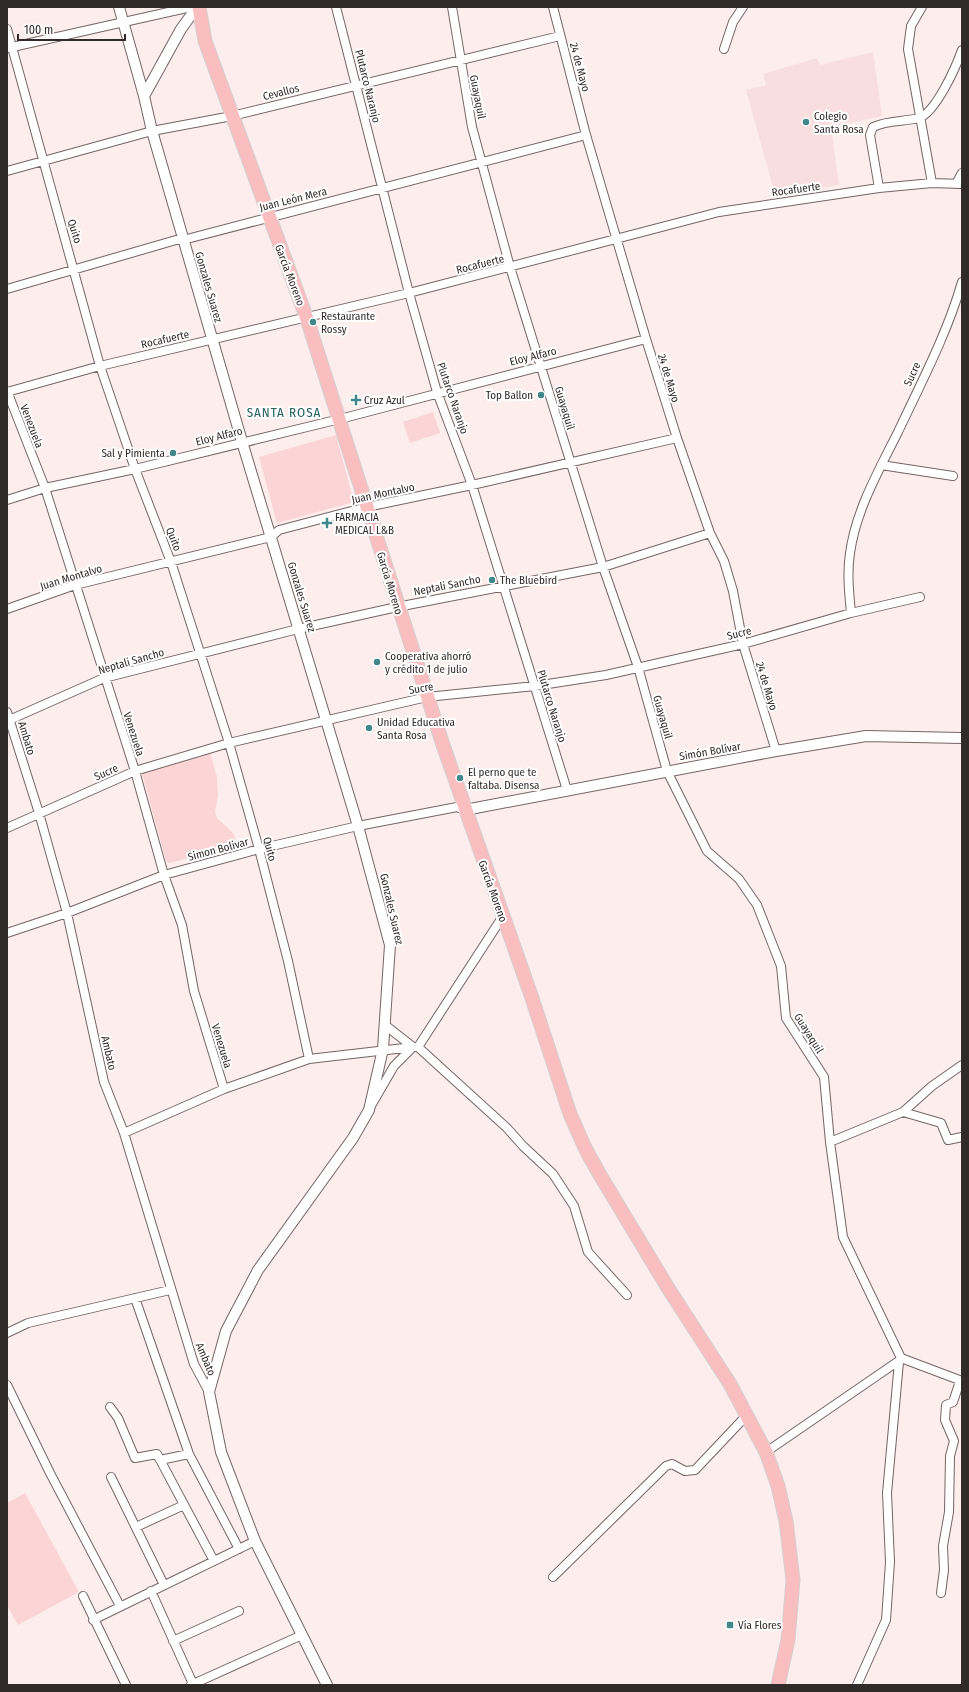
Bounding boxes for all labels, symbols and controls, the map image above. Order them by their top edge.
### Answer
scale bar [18,16,125,42]
text: 100 m [24,23,53,37]
street label: 24 de Mayo [567,41,592,93]
street label: Plutarco Naranjo [352,48,383,124]
street label: Guayaquil [467,74,488,120]
street label: Cevallos [262,82,301,103]
place label: Colegio Santa Rosa [814,110,864,136]
marker: Colegio Santa Rosa [801,117,811,127]
street label: Rocafuerte [771,180,821,199]
street label: Juan León Mera [258,185,328,214]
street label: Quito [65,217,84,245]
street label: García Moreno [272,243,307,308]
street label: Gonzales Suarez [192,250,225,325]
street label: Rocafuerte [455,252,505,277]
place label: Restaurante Rossy [321,310,375,336]
marker: Restaurante Rossy [308,317,318,327]
street label: Rocafuerte [140,328,190,351]
street label: Eloy Alfaro [508,344,558,369]
street label: 24 de Mayo [655,352,682,404]
street label: Sucre [901,360,924,388]
street label: Plutarco Naranjo [434,361,471,436]
street label: Guayaquil [552,385,577,432]
place label: Top Ballon [486,389,533,402]
marker: Top Ballon [536,390,546,400]
place label: Cruz Azul [364,394,405,407]
marker: Cruz Azul [351,395,361,405]
street label: Venezuela [17,403,46,450]
district label: SANTA ROSA [247,405,321,420]
street label: Eloy Alfaro [194,424,244,449]
place label: Sal y Pimienta [101,447,165,460]
marker: Sal y Pimienta [168,448,178,458]
street label: Juan Montalvo [350,480,416,507]
place label: FARMACIA MEDICAL L&B [335,511,394,537]
marker: FARMACIA MEDICAL L&B [322,518,332,528]
street label: Quito [163,525,184,553]
street label: García Moreno [374,550,405,616]
street label: Gonzales Suarez [285,560,319,634]
street label: Juan Montalvo [39,562,104,593]
street label: Neptali Sancho [412,573,482,598]
place label: The Bluebird [500,574,557,587]
marker: The Bluebird [487,575,497,585]
street label: Sucre [725,624,753,643]
street label: Neptali Sancho [97,646,166,677]
place label: Cooperativa ahorró y crédito 1 de julio [385,650,472,676]
marker: Cooperativa ahorró y crédito 1 de julio [372,657,382,667]
street label: 24 de Mayo [753,660,780,712]
street label: Plutarco Naranjo [534,668,569,744]
street label: Sucre [408,680,434,697]
street label: Guayaquil [650,694,675,741]
street label: Venezuela [120,710,147,758]
place label: Unidad Educativa Santa Rosa [377,716,455,742]
street label: Ambato [15,720,38,757]
marker: Unidad Educativa Santa Rosa [364,723,374,733]
street label: Simón Bolívar [678,740,742,763]
street label: Sucre [92,761,120,783]
place label: El perno que te faltaba. Disensa [468,766,539,792]
marker: El perno que te faltaba. Disensa [455,773,465,783]
street label: Simon Bolivar [186,835,250,864]
street label: Quito [260,836,279,863]
street label: García Moreno [475,858,510,924]
street label: Gonzales Suarez [377,872,406,947]
street label: Guayaquil [791,1011,826,1056]
street label: Venezuela [209,1022,234,1070]
street label: Ambato [98,1035,119,1072]
street label: Ambato [193,1341,218,1378]
place label: Vía Flores [738,1619,782,1632]
marker: Vía Flores [725,1620,735,1630]

